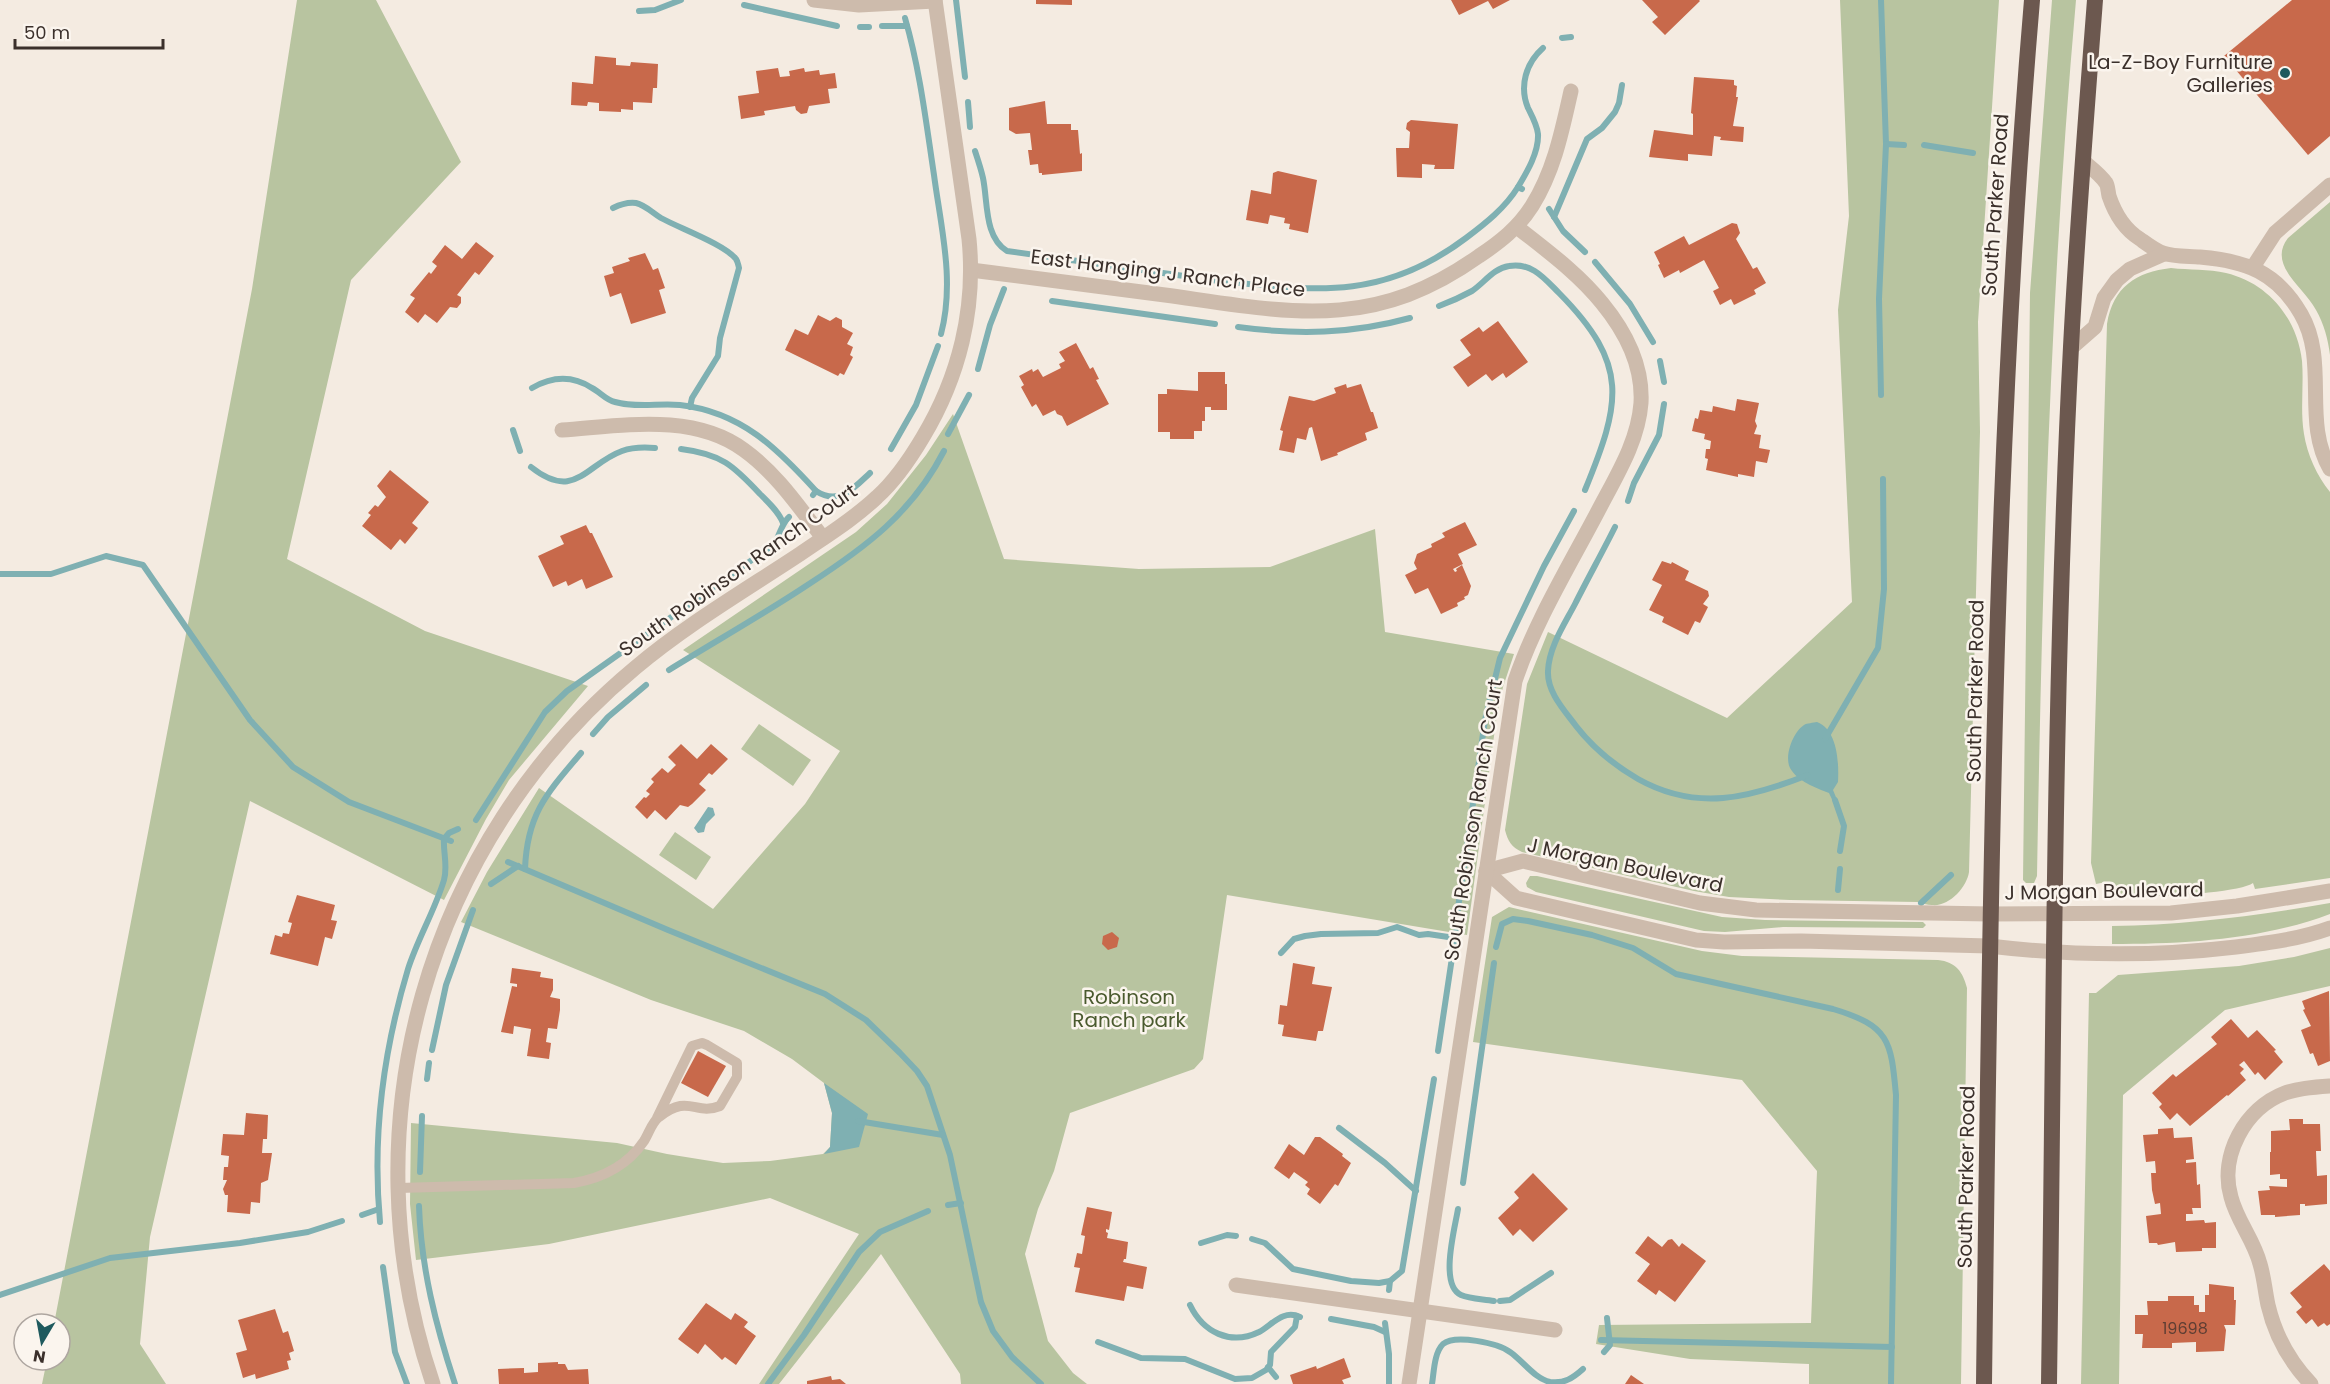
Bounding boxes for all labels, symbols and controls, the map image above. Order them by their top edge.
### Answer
scale bar [15,12,164,50]
text: 50 m [24,20,70,45]
place label: La-Z-Boy Furniture Galleries [2088,48,2273,99]
marker: La-Z-Boy Furniture Galleries [2278,66,2292,80]
street label: South Parker Road [1975,113,2015,297]
street label: East Hanging J Ranch Place [1029,242,1307,304]
street label: South Robinson Ranch Court [613,477,863,663]
street label: South Parker Road [1959,599,1991,783]
street label: South Robinson Ranch Court [1437,677,1509,963]
street label: J Morgan Boulevard [1525,831,1725,899]
street label: J Morgan Boulevard [2004,875,2204,907]
park label: Robinson Ranch park [1072,983,1186,1034]
street label: South Parker Road [1950,1085,1982,1269]
north arrow [12,1312,72,1372]
house number: 19698 [2162,1317,2208,1340]
text: N [32,1344,47,1369]

